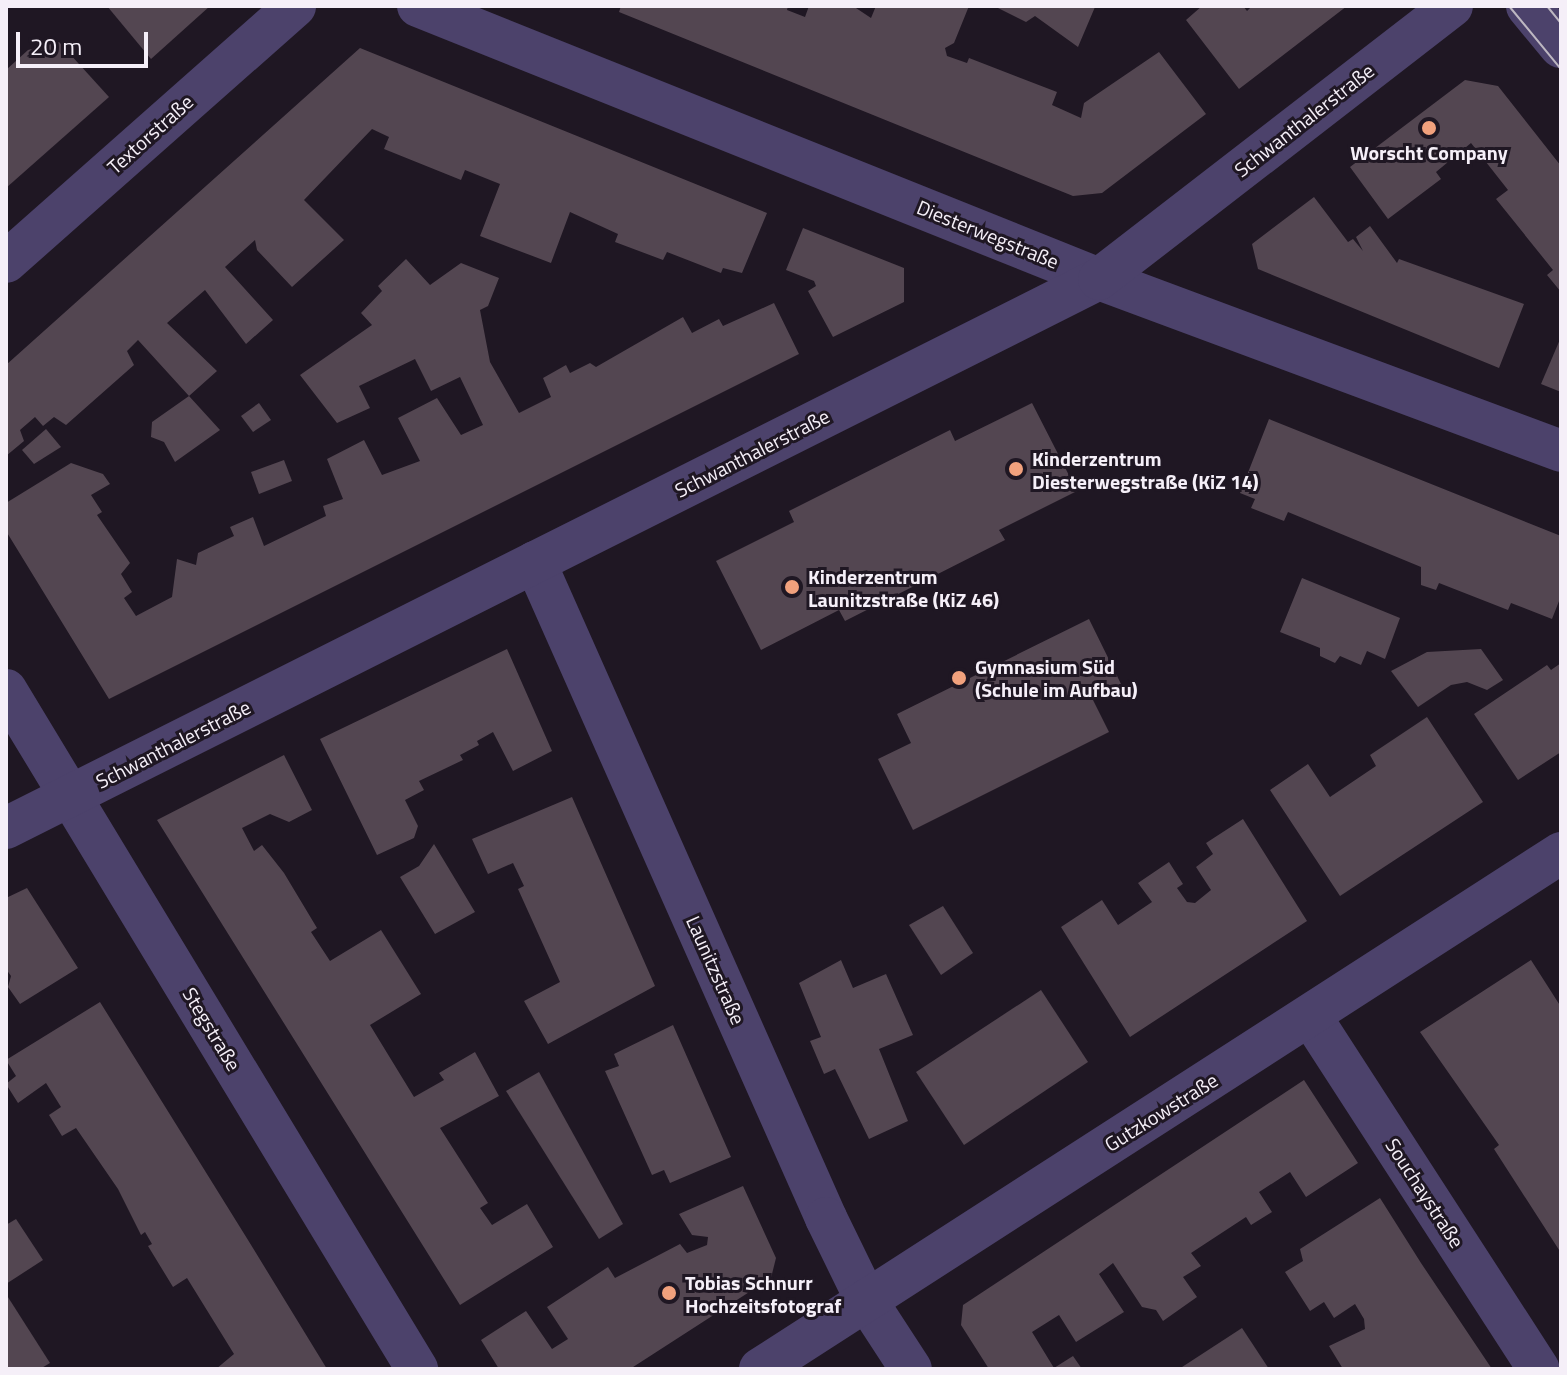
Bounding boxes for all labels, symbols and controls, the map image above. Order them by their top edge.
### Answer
scale bar [20,16,152,66]
text: 20 m [30,28,82,64]
street label: Schwanthalerstraße [1230,58,1378,182]
street label: Textorstraße [102,89,198,179]
marker: Worscht Company [1420,119,1438,137]
place label: Worscht Company [1350,140,1508,164]
street label: Diesterwegstraße [913,195,1063,273]
street label: Schwanthalerstraße [671,404,833,502]
place label: Kinderzentrum Diesterwegstraße (KiZ 14) [1032,446,1259,493]
marker: Kinderzentrum Diesterwegstraße (KiZ 14) [1007,460,1025,478]
place label: Kinderzentrum Launitzstraße (KiZ 46) [808,564,999,611]
marker: Kinderzentrum Launitzstraße (KiZ 46) [783,578,801,596]
place label: Gymnasium Süd (Schule im Aufbau) [975,654,1138,701]
marker: Gymnasium Süd (Schule im Aufbau) [950,669,968,687]
street label: Schwanthalerstraße [92,695,254,793]
street label: Launitzstraße [681,912,751,1028]
street label: Stegstraße [178,983,246,1075]
street label: Gutzkowstraße [1100,1068,1222,1156]
street label: Souchaystraße [1381,1134,1469,1252]
place label: Tobias Schnurr Hochzeitsfotograf [685,1270,841,1317]
marker: Tobias Schnurr Hochzeitsfotograf [660,1284,678,1302]

